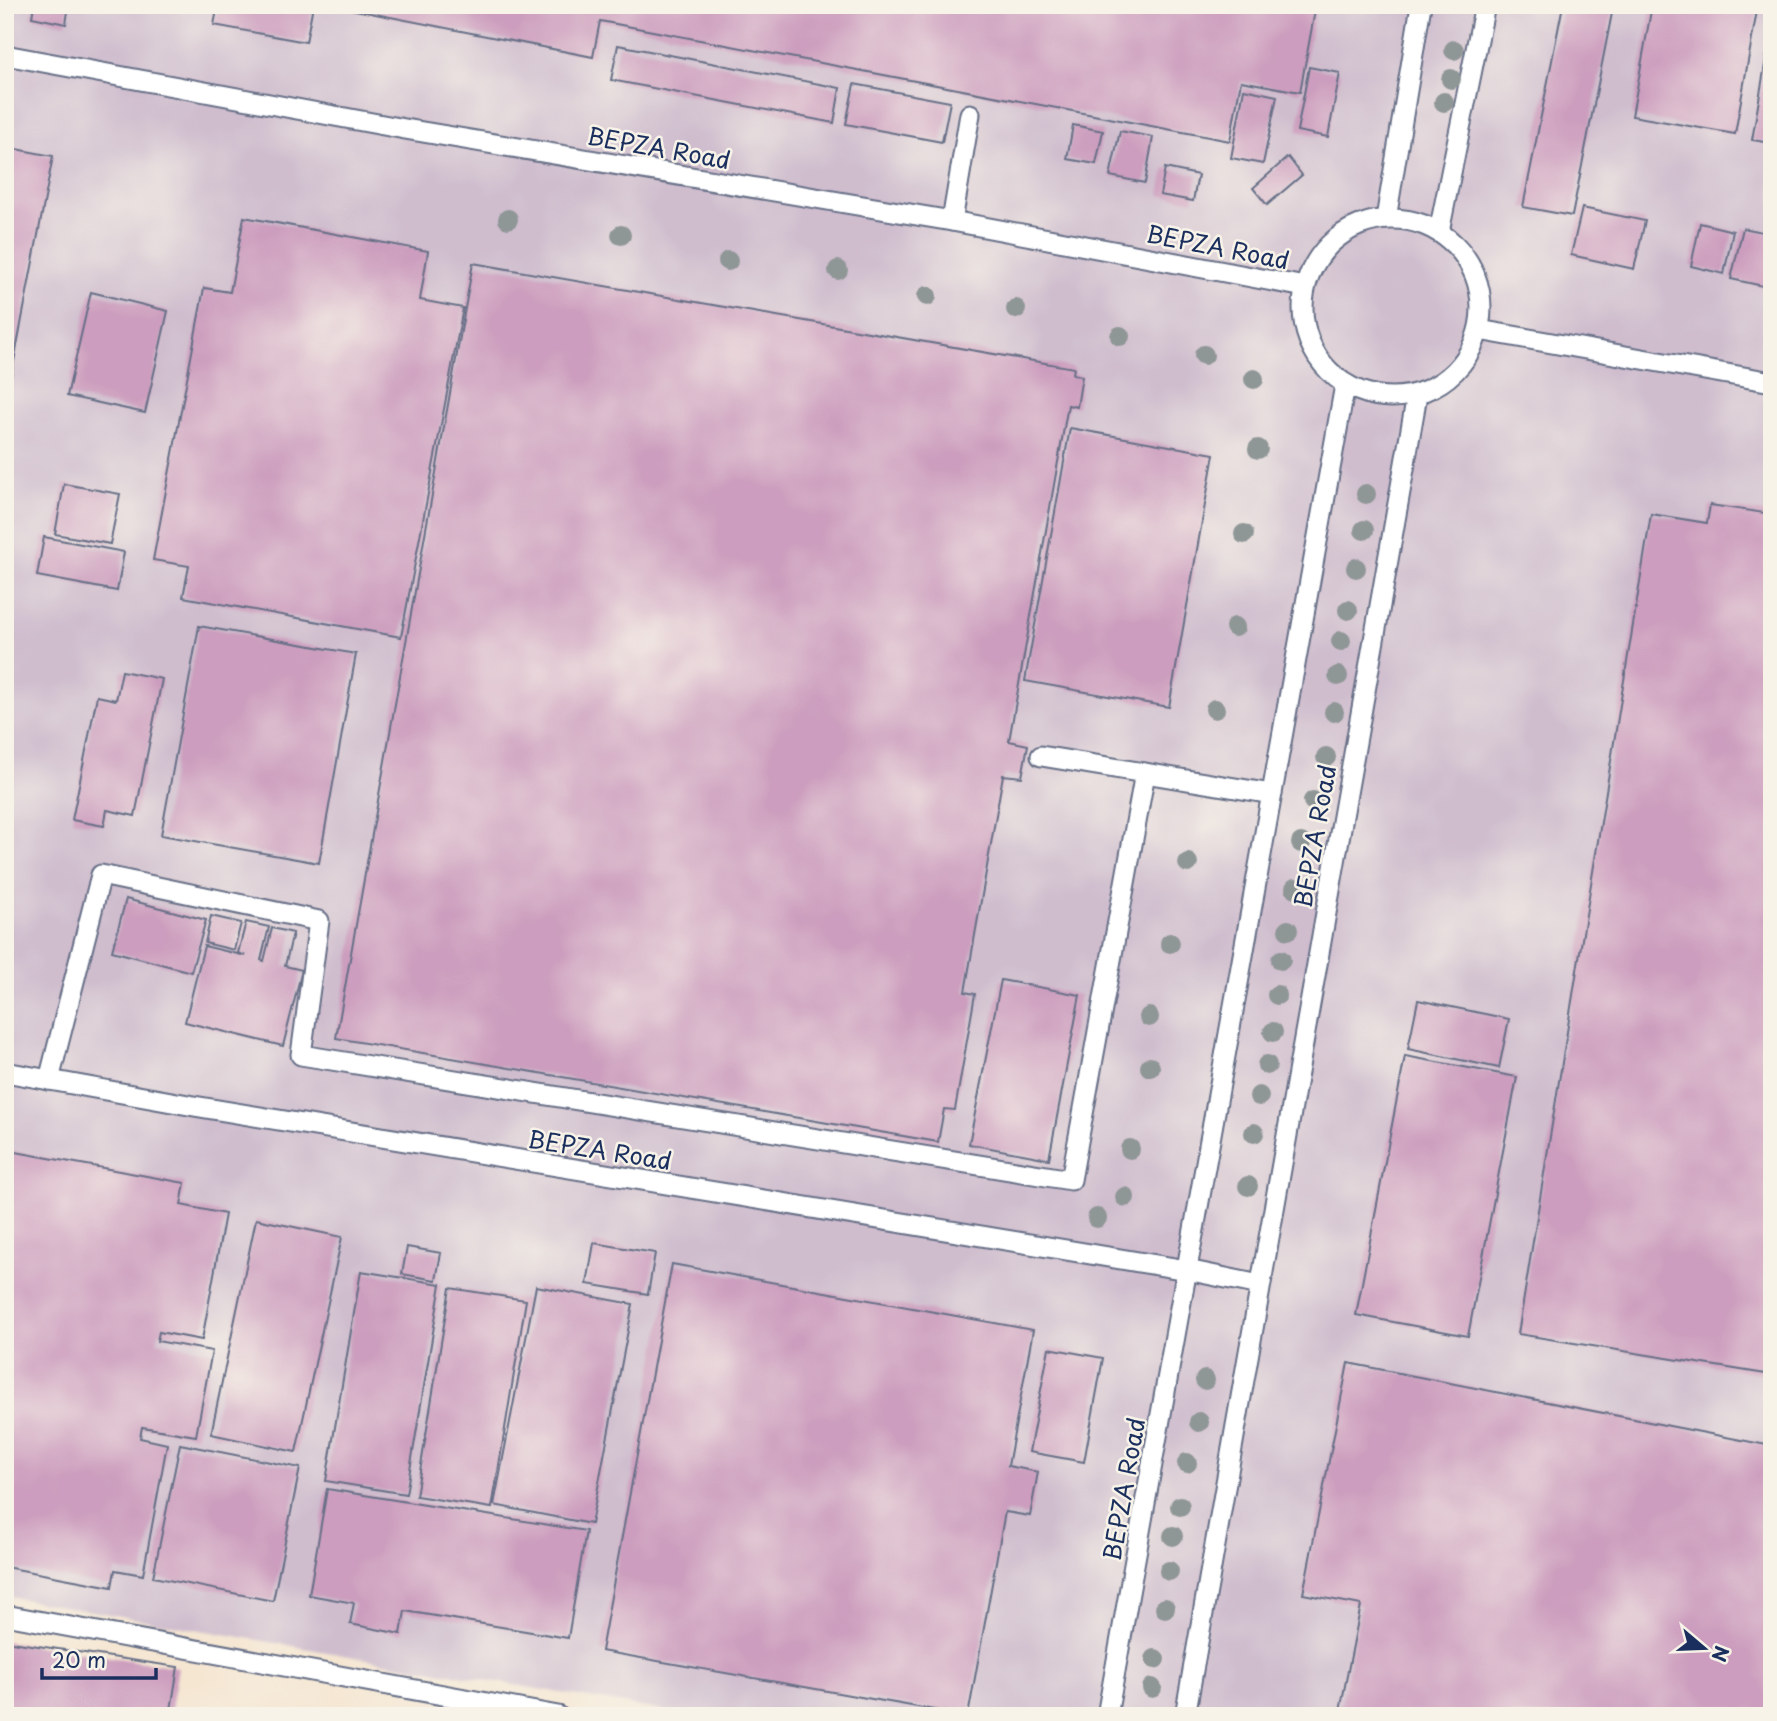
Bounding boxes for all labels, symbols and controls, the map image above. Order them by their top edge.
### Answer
street label: BEPZA Road [584,117,734,177]
street label: BEPZA Road [1143,215,1293,277]
street label: BEPZA Road [1284,761,1344,911]
street label: BEPZA Road [526,1120,674,1178]
street label: BEPZA Road [1093,1414,1153,1564]
north arrow [1668,1612,1738,1682]
scale bar [42,1637,156,1681]
text: N [1705,1642,1737,1666]
text: 20 m [52,1643,106,1675]

